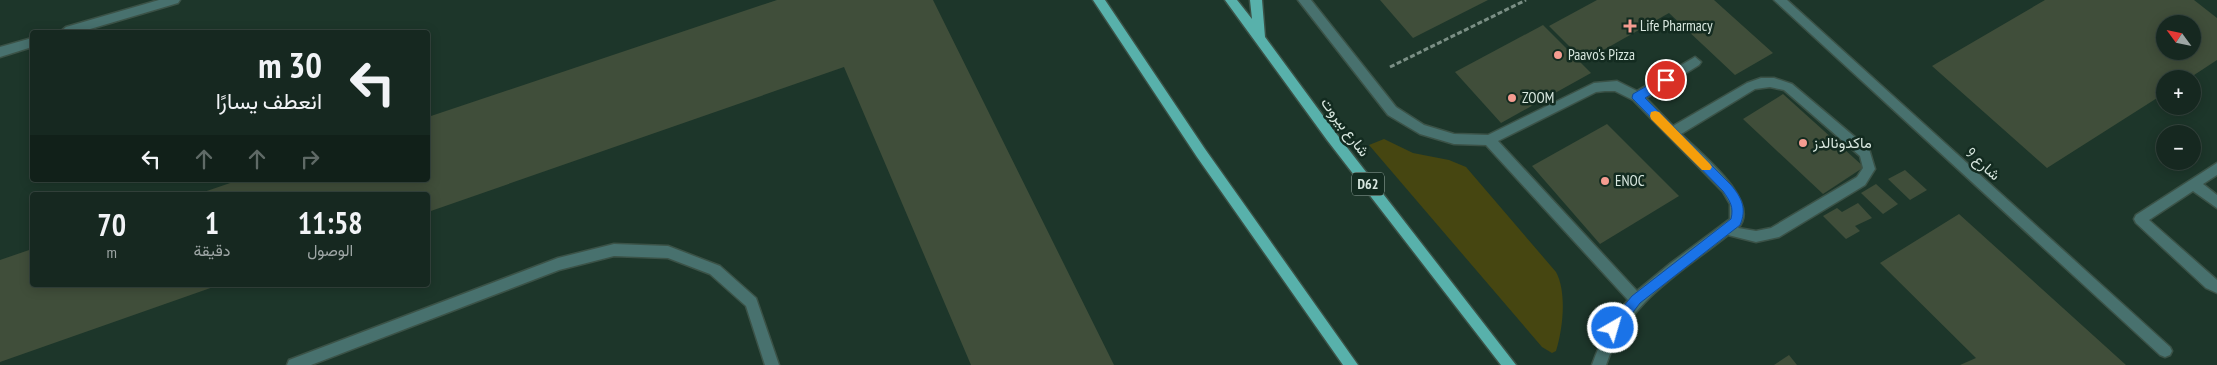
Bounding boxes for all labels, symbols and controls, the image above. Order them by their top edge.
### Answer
north arrow [2156,15,2201,60]
map controls [2156,15,2201,170]
place label: Life Pharmacy [1640,16,1713,35]
marker: Life Pharmacy [1624,20,1636,32]
text: 30 m [258,42,322,88]
place label: Paavo's Pizza [1568,45,1635,64]
marker: Paavo's Pizza [1552,49,1564,61]
icon: left [340,50,405,115]
pin [1645,59,1687,101]
icon: arrive [1652,66,1680,94]
button: + [2156,70,2201,115]
text: انعطف يسارًا [216,87,322,115]
place label: ZOOM [1522,88,1554,107]
marker: ZOOM [1506,92,1518,104]
street label: شارع بيروت [1315,93,1374,161]
button: − [2156,125,2201,170]
place label: ماكدونالدز [1812,133,1872,152]
marker: ماكدونالدز [1797,137,1809,149]
street label: شارع 9 [1961,143,2005,186]
icon: left [137,145,165,173]
icon: ahead [190,145,218,173]
icon: ahead [243,145,271,173]
icon: right [296,145,324,173]
place label: ENOC [1615,171,1645,190]
road number: D62 [1352,172,1384,195]
marker: ENOC [1599,175,1611,187]
text: 1 [205,203,219,242]
text: 11:58 [298,203,363,242]
text: 70 [97,205,126,244]
text: دقيقة [193,240,230,260]
text: الوصول [307,240,353,260]
text: m [106,242,117,262]
position arrow [1586,301,1638,353]

